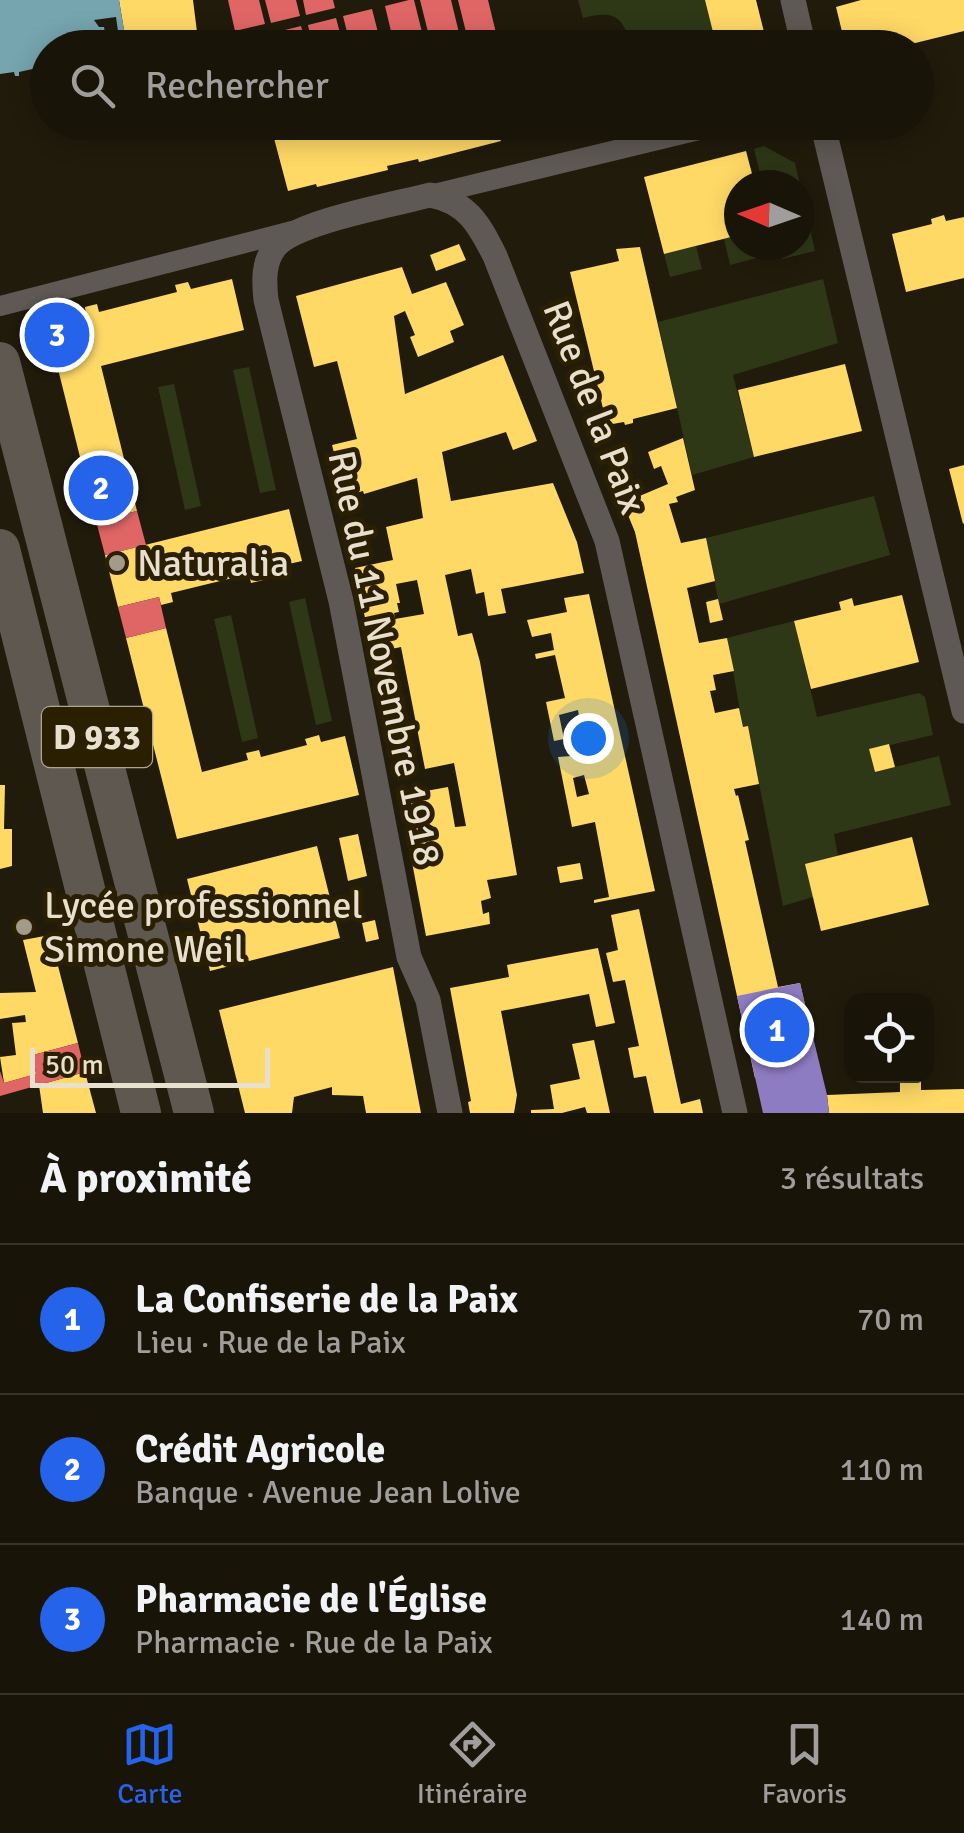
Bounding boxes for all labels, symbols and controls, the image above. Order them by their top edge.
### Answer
search box [30,30,934,140]
icon: search [65,58,120,113]
text: Rechercher [145,62,329,109]
north arrow [724,170,814,260]
street label: Rue de la Paix [532,294,657,520]
pin: 3 [24,298,90,372]
street label: Rue du 11 Novembre 1918 [318,446,451,870]
pin: 2 [68,450,134,526]
place label: Naturalia [137,540,289,587]
marker: Naturalia [106,552,128,574]
road number: D 933 [42,707,152,767]
your location [563,713,614,764]
place label: Lycée professionnel Simone Weil [44,882,363,973]
marker: Lycée professionnel Simone Weil [13,916,35,938]
pin: 1 [744,992,810,1068]
map controls [844,993,934,1083]
button: locate [844,993,934,1083]
scale bar [30,1043,270,1088]
text: 50 m [45,1048,104,1082]
text: À proximité [40,1153,252,1204]
text: 3 résultats [780,1159,924,1198]
text: La Confiserie de la Paix [135,1276,518,1323]
text: 1 [64,1300,81,1339]
text: 70 m [857,1300,924,1339]
text: Lieu · Rue de la Paix [135,1323,406,1362]
text: Crédit Agricole [135,1426,385,1473]
text: 2 [64,1450,81,1489]
text: 110 m [840,1450,924,1489]
text: Banque · Avenue Jean Lolive [135,1473,521,1512]
text: Pharmacie de l'Église [135,1576,487,1623]
text: 3 [64,1600,81,1639]
text: 140 m [840,1600,924,1639]
text: Pharmacie · Rue de la Paix [135,1623,493,1662]
tab: Carte [117,1717,182,1811]
tab: Itinéraire [417,1717,528,1811]
tab: Favoris [762,1717,847,1811]

